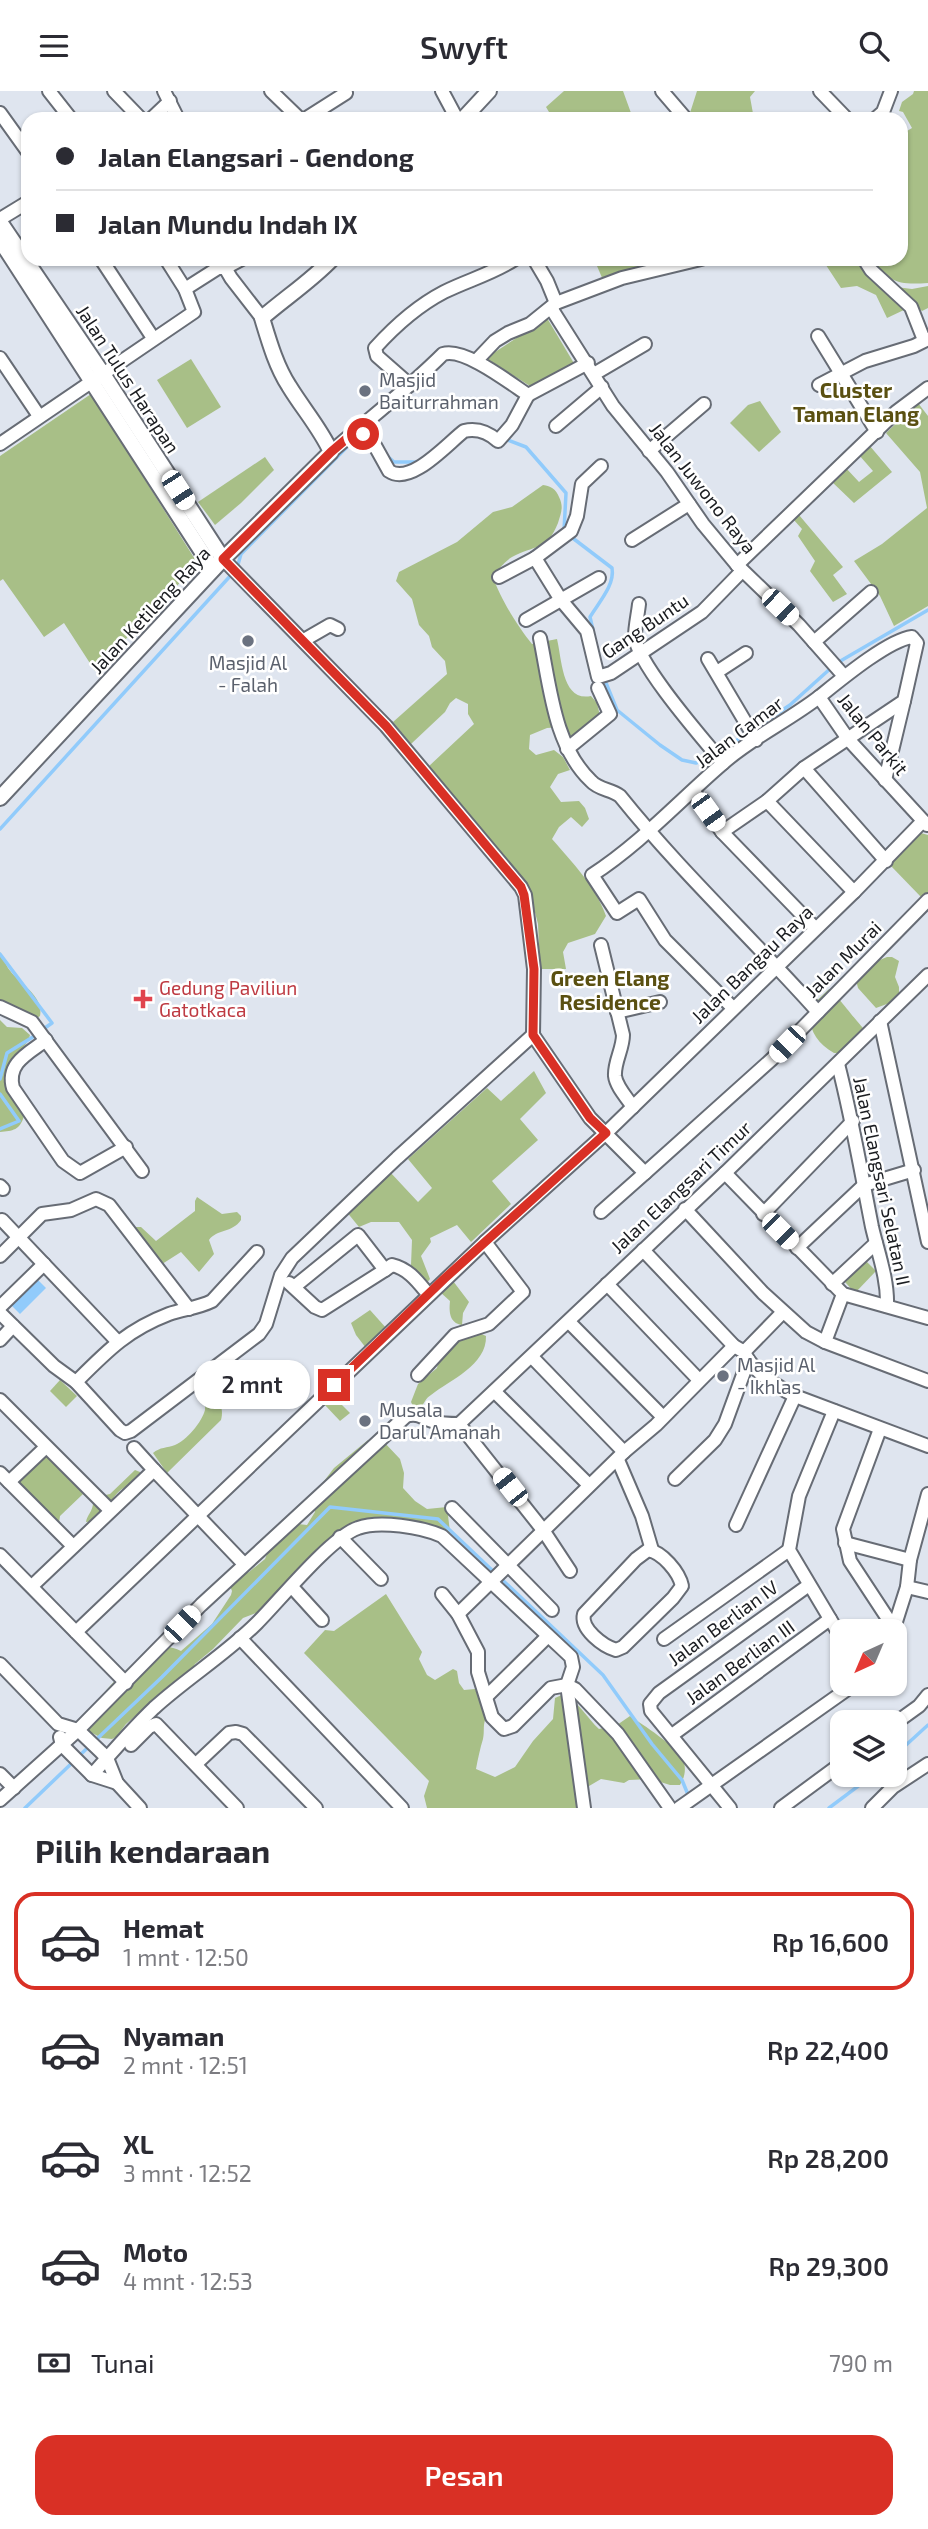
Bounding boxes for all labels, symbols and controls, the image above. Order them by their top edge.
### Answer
icon: menu [35,27,73,65]
text: Swyft [420,27,508,65]
icon: search [855,27,893,65]
text: Jalan Elangsari - Gendong [98,141,414,172]
text: Jalan Mundu Indah IX [98,208,358,239]
street label: Jalan Tulus Harapan [72,300,185,457]
place label: Masjid Baiturrahman [379,368,499,413]
district label: Cluster Taman Elang [793,377,919,426]
marker: Masjid Baiturrahman [357,383,373,399]
route start [347,418,379,450]
street label: Jalan Juwono Raya [645,418,762,558]
car [158,467,199,513]
street label: Jalan Ketileng Raya [85,541,215,678]
car [758,585,803,629]
street label: Gang Buntu [597,588,693,663]
marker: Masjid Al - Falah [240,633,256,649]
place label: Masjid Al - Falah [209,651,288,696]
street label: Jalan Parkit [833,688,913,779]
street label: Jalan Camar [690,691,788,772]
car [688,789,729,835]
street label: Jalan Bangau Raya [686,900,817,1028]
street label: Jalan Murai [800,916,886,1002]
district label: Green Elang Residence [550,965,670,1014]
place label: Gedung Paviliun Gatotkaca [159,976,297,1021]
marker: Gedung Paviliun Gatotkaca [133,989,153,1009]
car [765,1022,810,1066]
street label: Jalan Elangsari Selatan II [849,1074,916,1288]
street label: Jalan Elangsari Timur [606,1115,756,1258]
car [758,1209,803,1253]
place label: Masjid Al - Ikhlas [737,1353,816,1398]
callout: 2 mnt [194,1361,310,1409]
marker: Masjid Al - Ikhlas [715,1368,731,1384]
route end [318,1369,350,1401]
text: 2 mnt [221,1370,283,1398]
place label: Musala Darul Amanah [379,1398,501,1443]
marker: Musala Darul Amanah [357,1413,373,1429]
car [489,1464,532,1510]
street label: Jalan Berlian IV [663,1575,783,1670]
car [160,1602,205,1646]
street label: Jalan Berlian III [681,1614,799,1709]
north arrow [830,1619,906,1696]
map controls [830,1619,907,1787]
button: layers [830,1710,907,1787]
text: Pilih kendaraan [35,1831,270,1869]
icon: car [39,1910,102,1973]
text: Hemat [123,1912,204,1943]
text: Rp 16,600 [772,1926,889,1957]
text: 1 mnt · 12:50 [123,1943,249,1971]
icon: car [39,2018,102,2081]
text: Nyaman [123,2020,224,2051]
text: Rp 22,400 [767,2034,889,2065]
text: 2 mnt · 12:51 [123,2051,248,2079]
icon: car [39,2126,102,2189]
text: XL [123,2128,154,2159]
text: Rp 28,200 [767,2142,889,2173]
text: 3 mnt · 12:52 [123,2159,252,2187]
icon: car [39,2234,102,2297]
text: Moto [123,2236,188,2267]
text: Rp 29,300 [768,2250,889,2281]
text: 4 mnt · 12:53 [123,2267,253,2295]
icon: cash [35,2344,73,2382]
text: Tunai [91,2347,154,2378]
text: 790 m [829,2349,893,2377]
button: Pesan [35,2435,893,2515]

